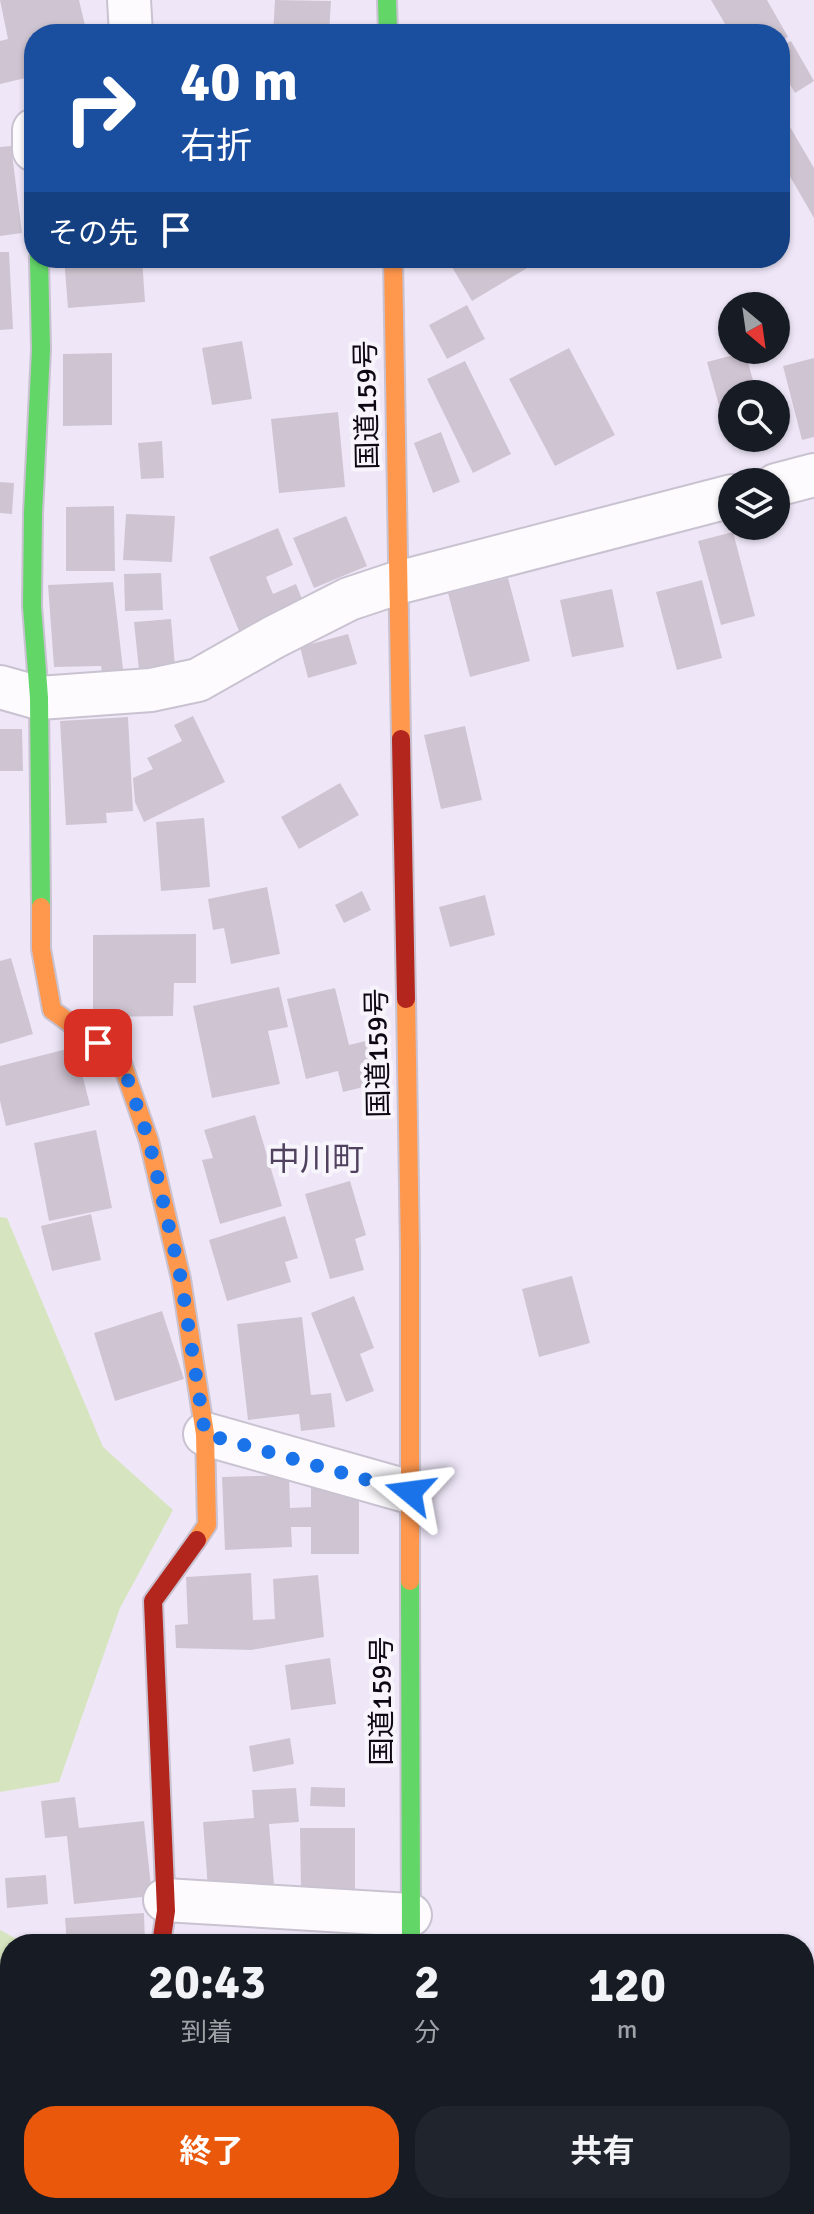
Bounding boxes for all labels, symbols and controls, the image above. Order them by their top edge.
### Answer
text: 40 m [180,47,298,116]
icon: right [48,56,152,160]
text: 右折 [180,124,252,169]
icon: arrive [154,208,198,252]
text: その先 [48,215,138,252]
north arrow [718,292,790,364]
map controls [718,292,790,540]
street label: 国道159号 [349,340,385,470]
button: search [718,380,790,452]
button: layers [718,468,790,540]
street label: 国道159号 [360,988,396,1118]
pin [64,1009,132,1077]
icon: arrive [76,1021,120,1065]
district label: 中川町 [268,1140,364,1179]
position arrow [368,1450,452,1534]
street label: 国道159号 [365,1636,399,1766]
text: 20:43 [148,1953,266,2012]
text: 2 [414,1953,440,2012]
text: 120 [588,1956,666,2015]
text: m [617,2014,637,2046]
text: 到着 [181,2017,233,2049]
text: 分 [414,2017,440,2049]
button: 終了 [24,2106,399,2198]
button: 共有 [415,2106,790,2198]

